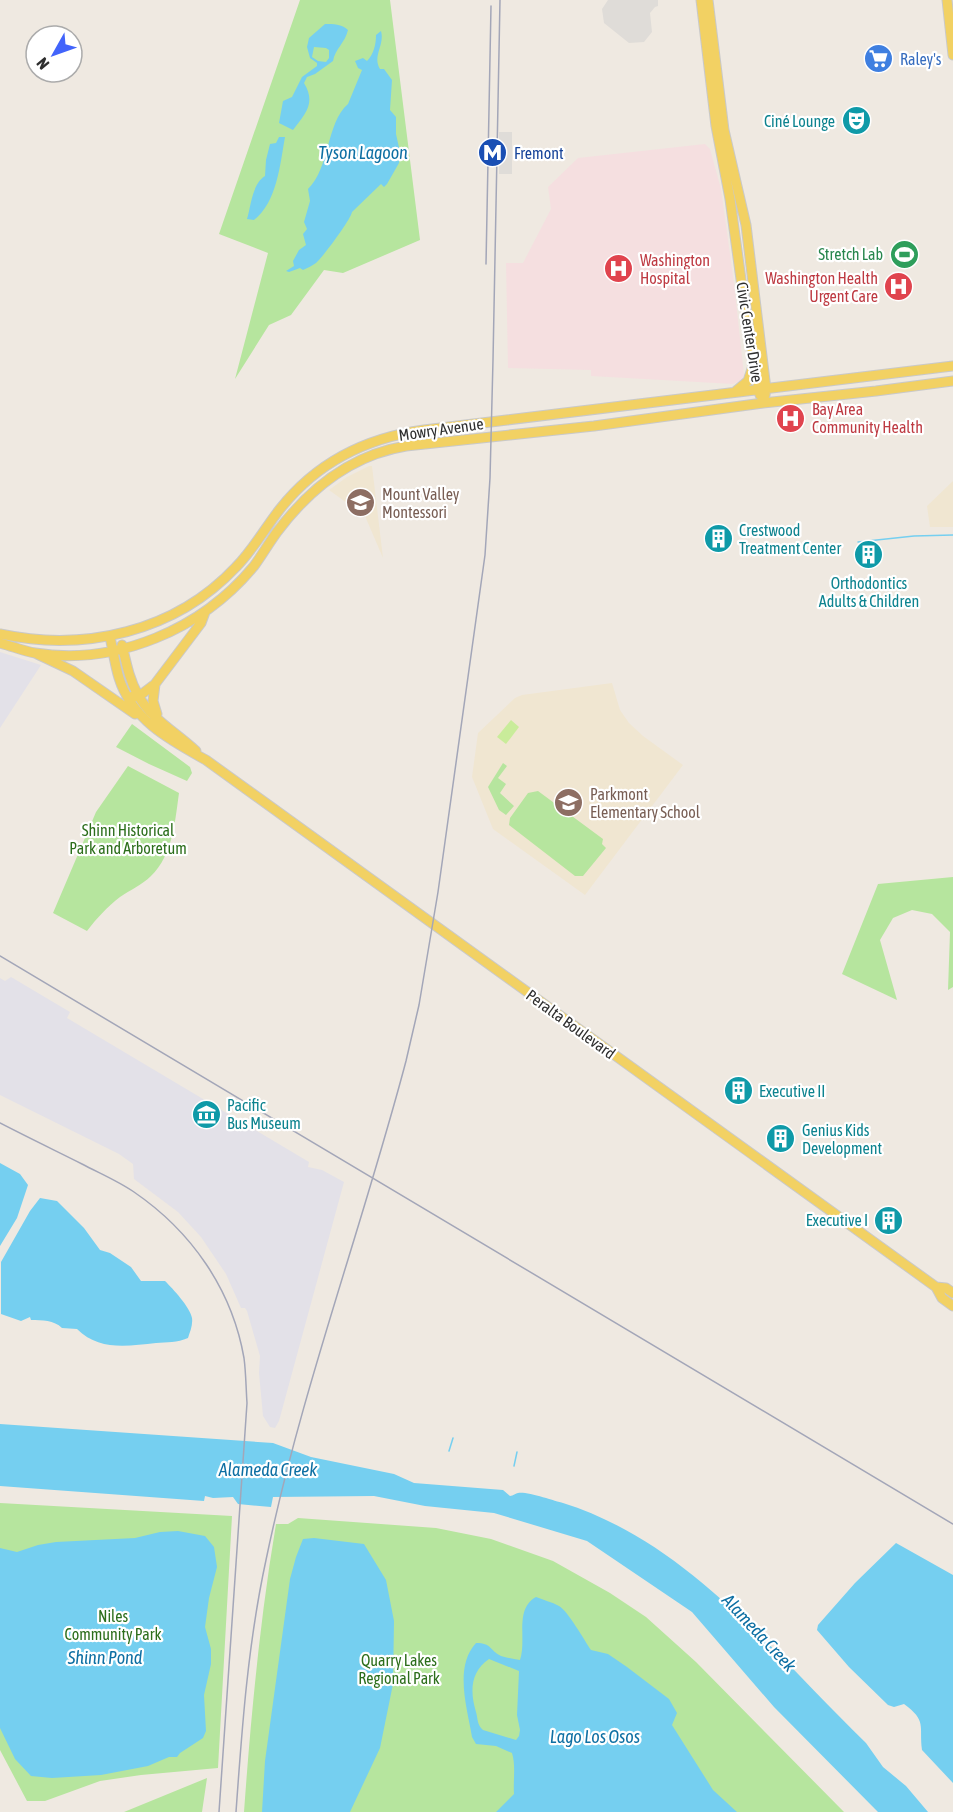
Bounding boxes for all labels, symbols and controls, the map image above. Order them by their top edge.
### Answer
north arrow [24,24,84,84]
supermarket icon: Raley's [863,43,895,75]
place label: Raley's [900,50,942,69]
text: N [33,54,52,73]
theatre icon: Ciné Lounge [840,105,872,137]
place label: Ciné Lounge [764,112,835,131]
metro station icon: Fremont [477,137,509,169]
water label: Tyson Lagoon [318,142,408,163]
place label: Fremont [514,144,564,162]
sports icon: Stretch Lab [888,238,920,270]
place label: Stretch Lab [818,245,883,263]
place label: Washington Hospital [640,251,710,288]
hospital icon: Washington Hospital [603,253,635,285]
place label: Washington Health Urgent Care [765,269,878,306]
hospital icon: Washington Health Urgent Care [883,271,915,303]
street label: Civic Center Drive [733,281,767,383]
place label: Bay Area Community Health [812,400,923,437]
hospital icon: Bay Area Community Health [775,402,807,434]
street label: Mowry Avenue [397,414,485,445]
place label: Mount Valley Montessori [382,485,460,521]
school or university icon: Mount Valley Montessori [345,487,377,519]
place label: Crestwood Treatment Center [739,521,841,557]
building icon: Crestwood Treatment Center [702,523,734,555]
building icon: Orthodontics Adults & Children [853,539,885,571]
place label: Orthodontics Adults & Children [819,574,919,610]
place label: Parkmont Elementary School [590,785,701,822]
school or university icon: Parkmont Elementary School [553,787,585,819]
park label: Shinn Historical Park and Arboretum [69,821,187,857]
street label: Peralta Boulevard [523,986,619,1062]
building icon: Executive II [722,1075,754,1107]
place label: Executive II [759,1082,825,1100]
place label: Pacific Bus Museum [227,1096,301,1132]
museum icon: Pacific Bus Museum [190,1098,222,1130]
place label: Genius Kids Development [802,1121,882,1158]
building icon: Genius Kids Development [765,1123,797,1155]
building icon: Executive I [873,1204,905,1236]
place label: Executive I [806,1211,868,1229]
water label: Alameda Creek [218,1459,318,1480]
water label: Alameda Creek [717,1589,801,1677]
park label: Niles Community Park [64,1607,162,1644]
water label: Shinn Pond [67,1647,143,1668]
park label: Quarry Lakes Regional Park [358,1651,440,1688]
water label: Lago Los Osos [550,1726,640,1747]

